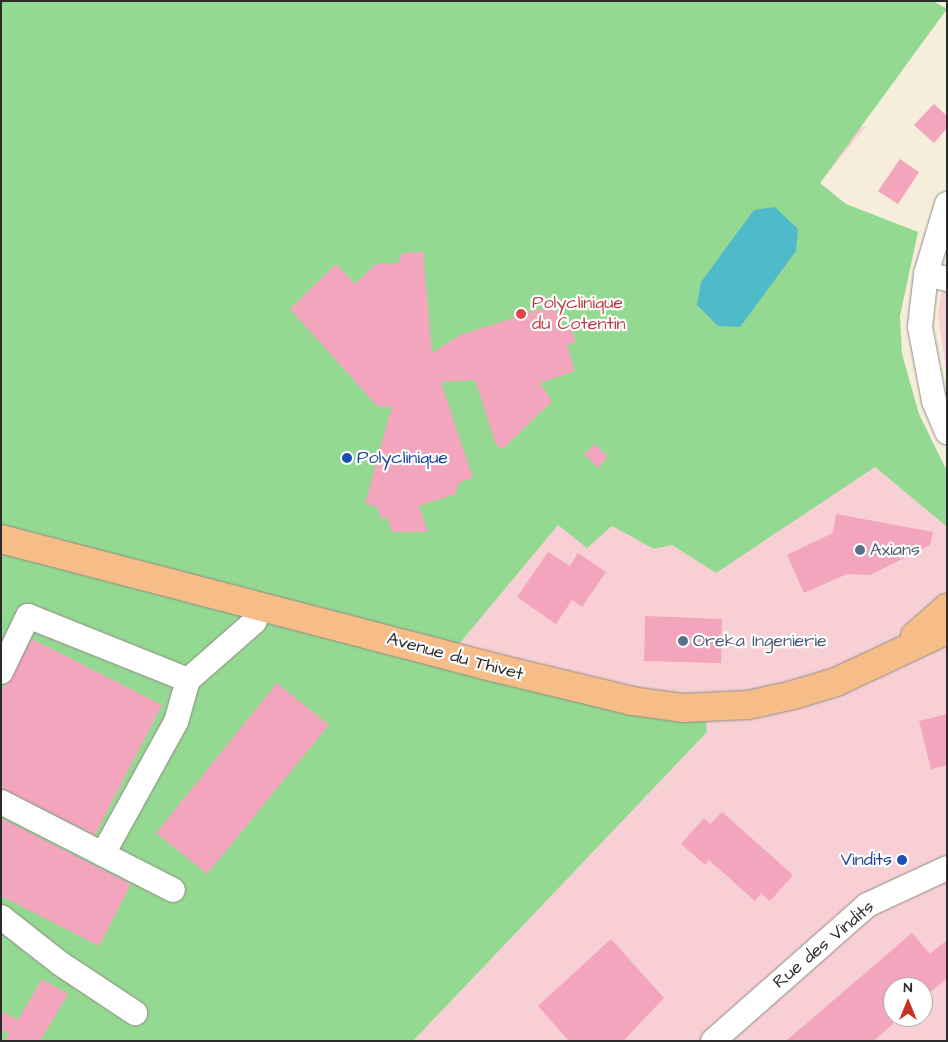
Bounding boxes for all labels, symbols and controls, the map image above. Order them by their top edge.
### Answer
place label: Polyclinique du Cotentin [532,293,625,336]
marker: Polyclinique du Cotentin [514,307,528,321]
place label: Polyclinique [357,447,448,469]
marker: Polyclinique [341,452,353,464]
place label: Axians [870,539,920,561]
marker: Axians [854,544,866,556]
street label: Avenue du Thivet [384,628,526,686]
place label: Oreka Ingenierie [693,630,827,652]
marker: Oreka Ingenierie [677,635,689,647]
place label: Vindits [841,849,892,871]
marker: Vindits [896,854,908,866]
street label: Rue des Vindits [769,896,879,994]
north arrow [883,977,933,1027]
text: N [904,978,912,998]

